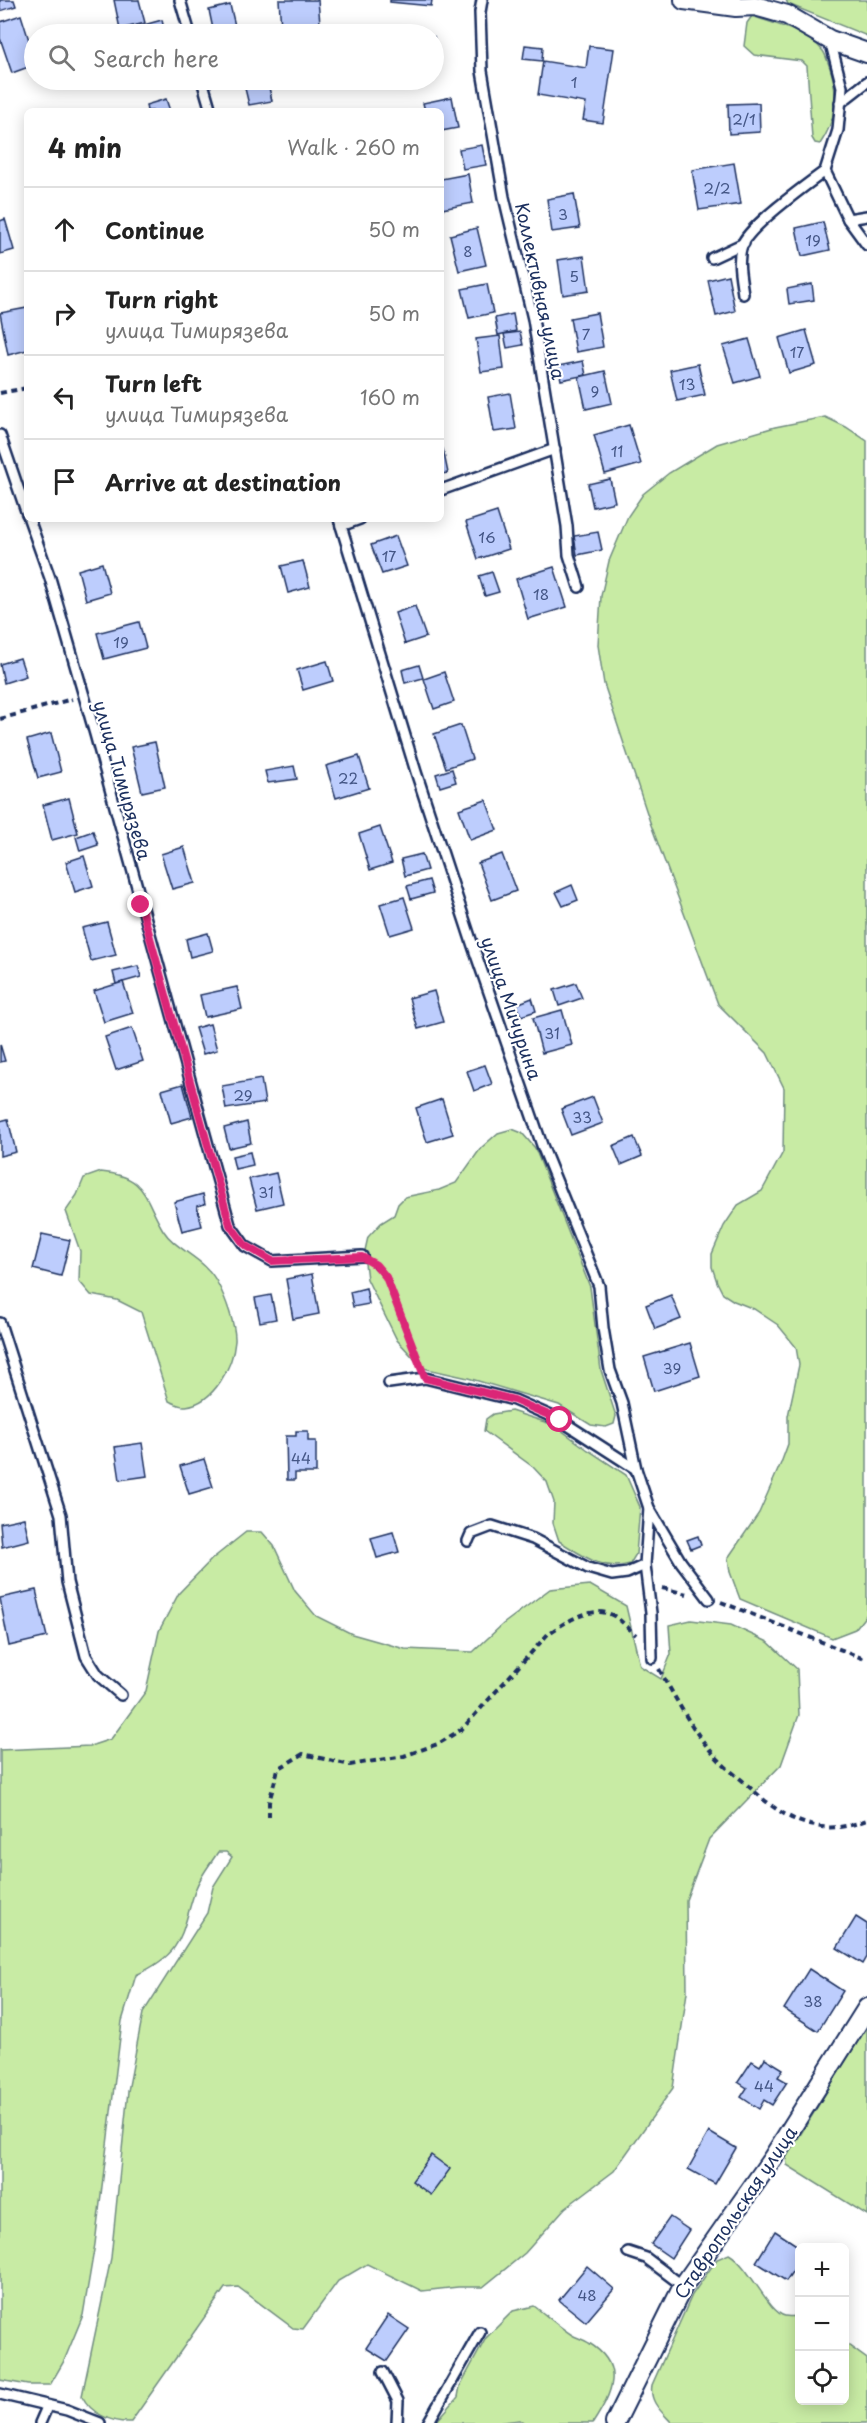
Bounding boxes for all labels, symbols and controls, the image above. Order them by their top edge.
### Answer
search box [24,24,444,90]
icon: search [45,41,78,74]
text: Search here [93,41,219,74]
house number: 1 [571,70,577,93]
house number: 2/1 [732,107,756,130]
text: 4 min [48,128,122,167]
text: Walk · 260 m [287,132,420,162]
house number: 2/2 [703,176,731,199]
street label: Коллективная улица [509,200,573,383]
house number: 3 [558,202,568,225]
icon: ahead [48,213,81,246]
text: Continue [105,213,204,246]
text: 50 m [368,214,420,244]
house number: 19 [805,228,821,251]
house number: 8 [463,239,473,262]
house number: 5 [569,264,579,287]
text: Turn right [105,282,218,315]
icon: right [48,297,81,330]
text: 50 m [368,298,420,328]
text: улица Тимирязева [105,315,288,345]
house number: 7 [582,322,591,345]
house number: 17 [790,340,804,363]
text: Turn left [105,366,202,399]
house number: 13 [679,372,695,395]
house number: 9 [591,379,599,402]
icon: left [48,381,81,414]
text: 160 m [360,382,420,412]
text: улица Тимирязева [105,399,288,429]
house number: 11 [611,439,623,462]
icon: arrive [48,465,81,498]
text: Arrive at destination [105,465,341,498]
house number: 16 [478,525,496,548]
house number: 17 [382,544,396,567]
house number: 18 [533,582,549,605]
house number: 19 [113,630,129,653]
street label: улица Тимирязева [87,697,159,864]
house number: 22 [338,766,358,789]
route end [127,891,153,917]
street label: улица Мичурина [475,933,549,1084]
house number: 31 [544,1021,560,1044]
house number: 29 [233,1083,253,1106]
house number: 33 [572,1105,592,1128]
house number: 31 [258,1180,274,1203]
house number: 39 [663,1356,681,1379]
route start [546,1406,572,1432]
house number: 44 [291,1446,311,1469]
house number: 38 [803,1989,823,2012]
house number: 44 [754,2074,774,2097]
street label: Ставропольская улица [667,2120,803,2304]
map controls [795,2243,849,2405]
button: + [795,2243,849,2297]
house number: 48 [577,2283,597,2306]
button: − [795,2297,849,2351]
button: locate [795,2351,849,2405]

